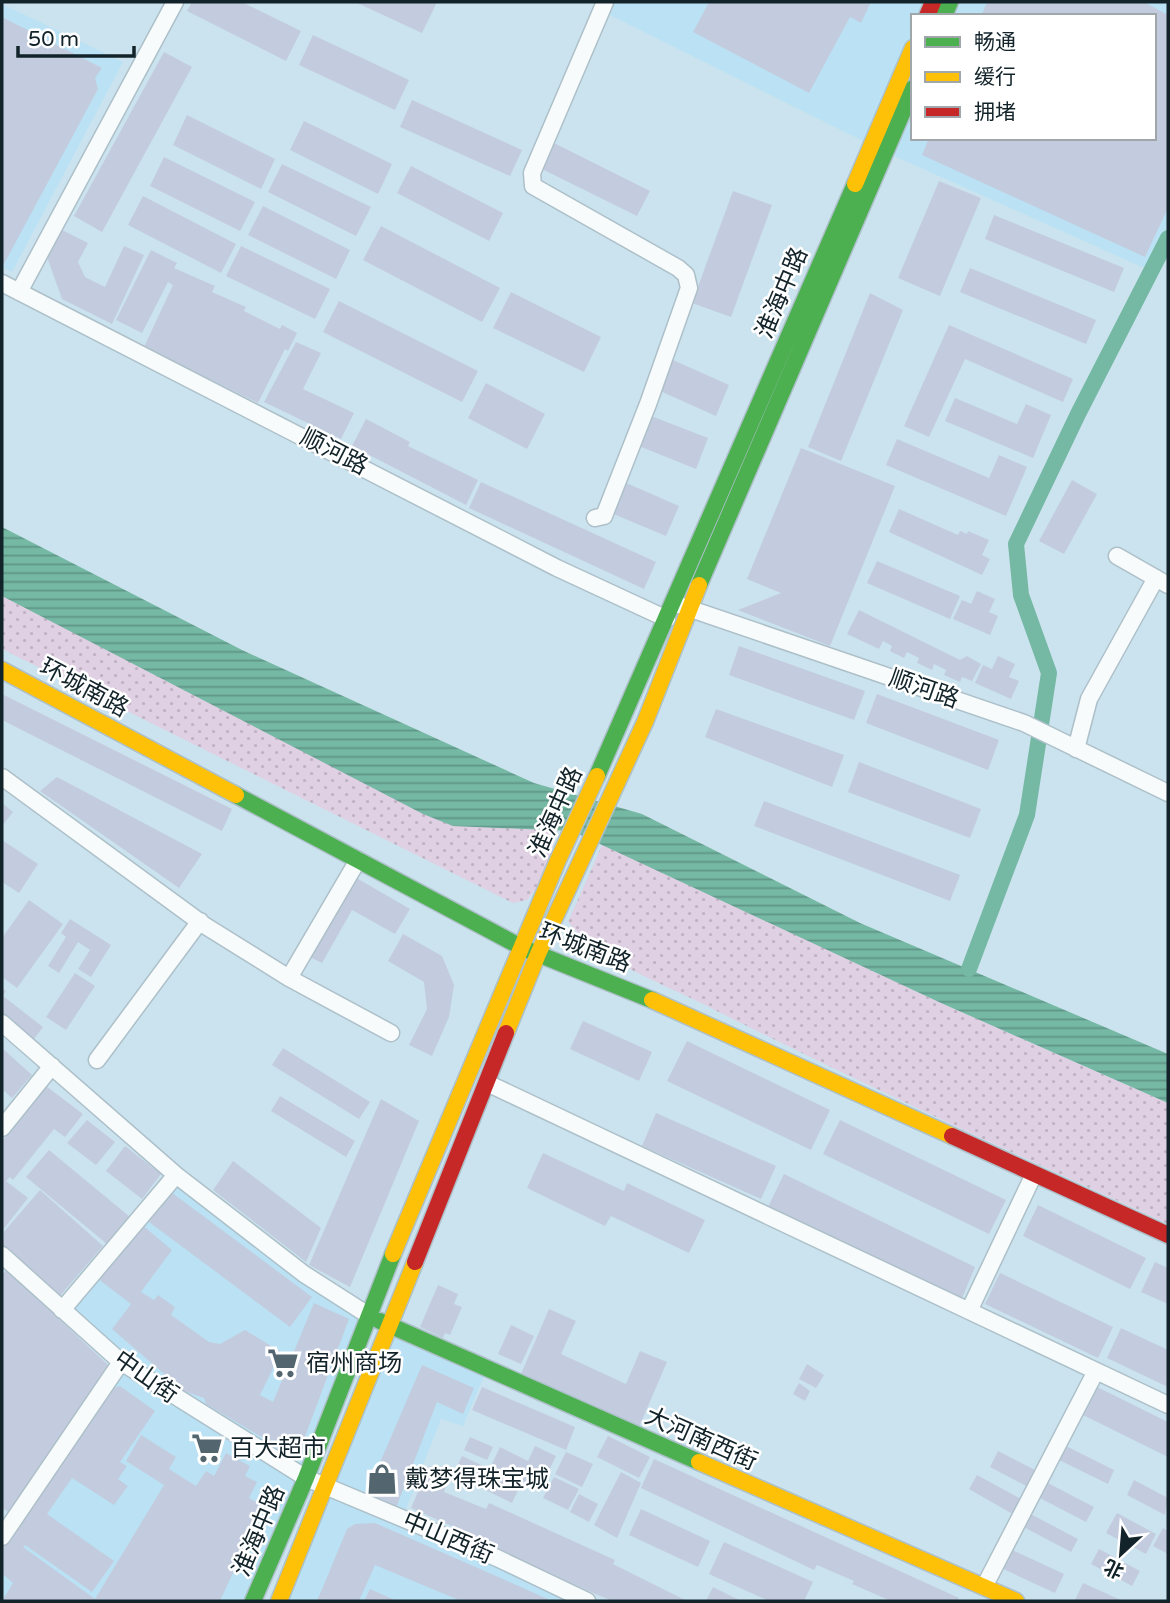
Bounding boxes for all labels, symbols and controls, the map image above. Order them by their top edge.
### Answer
scale bar [18,14,133,58]
legend [911,14,1156,140]
text: 50 m [28,27,79,52]
text: 畅通 [974,30,1016,55]
text: 缓行 [974,65,1016,90]
text: 拥堵 [974,100,1016,125]
street label: 淮海中路 [750,243,814,343]
street label: 顺河路 [295,423,373,481]
street label: 环城南路 [35,653,133,723]
street label: 顺河路 [885,664,963,714]
street label: 淮海中路 [523,762,589,862]
street label: 环城南路 [535,917,635,979]
street label: 中山街 [108,1344,184,1410]
supermarket icon: 宿州商场 [266,1346,300,1380]
place label: 宿州商场 [306,1349,402,1378]
street label: 大河南西街 [640,1401,762,1477]
supermarket icon: 百大超市 [190,1431,224,1465]
place label: 百大超市 [230,1434,326,1463]
shop icon: 戴梦得珠宝城 [365,1462,399,1496]
place label: 戴梦得珠宝城 [405,1465,549,1494]
street label: 淮海中路 [227,1481,291,1581]
street label: 中山西街 [398,1506,498,1570]
north arrow [1086,1519,1156,1589]
text: 北 [1101,1554,1127,1582]

